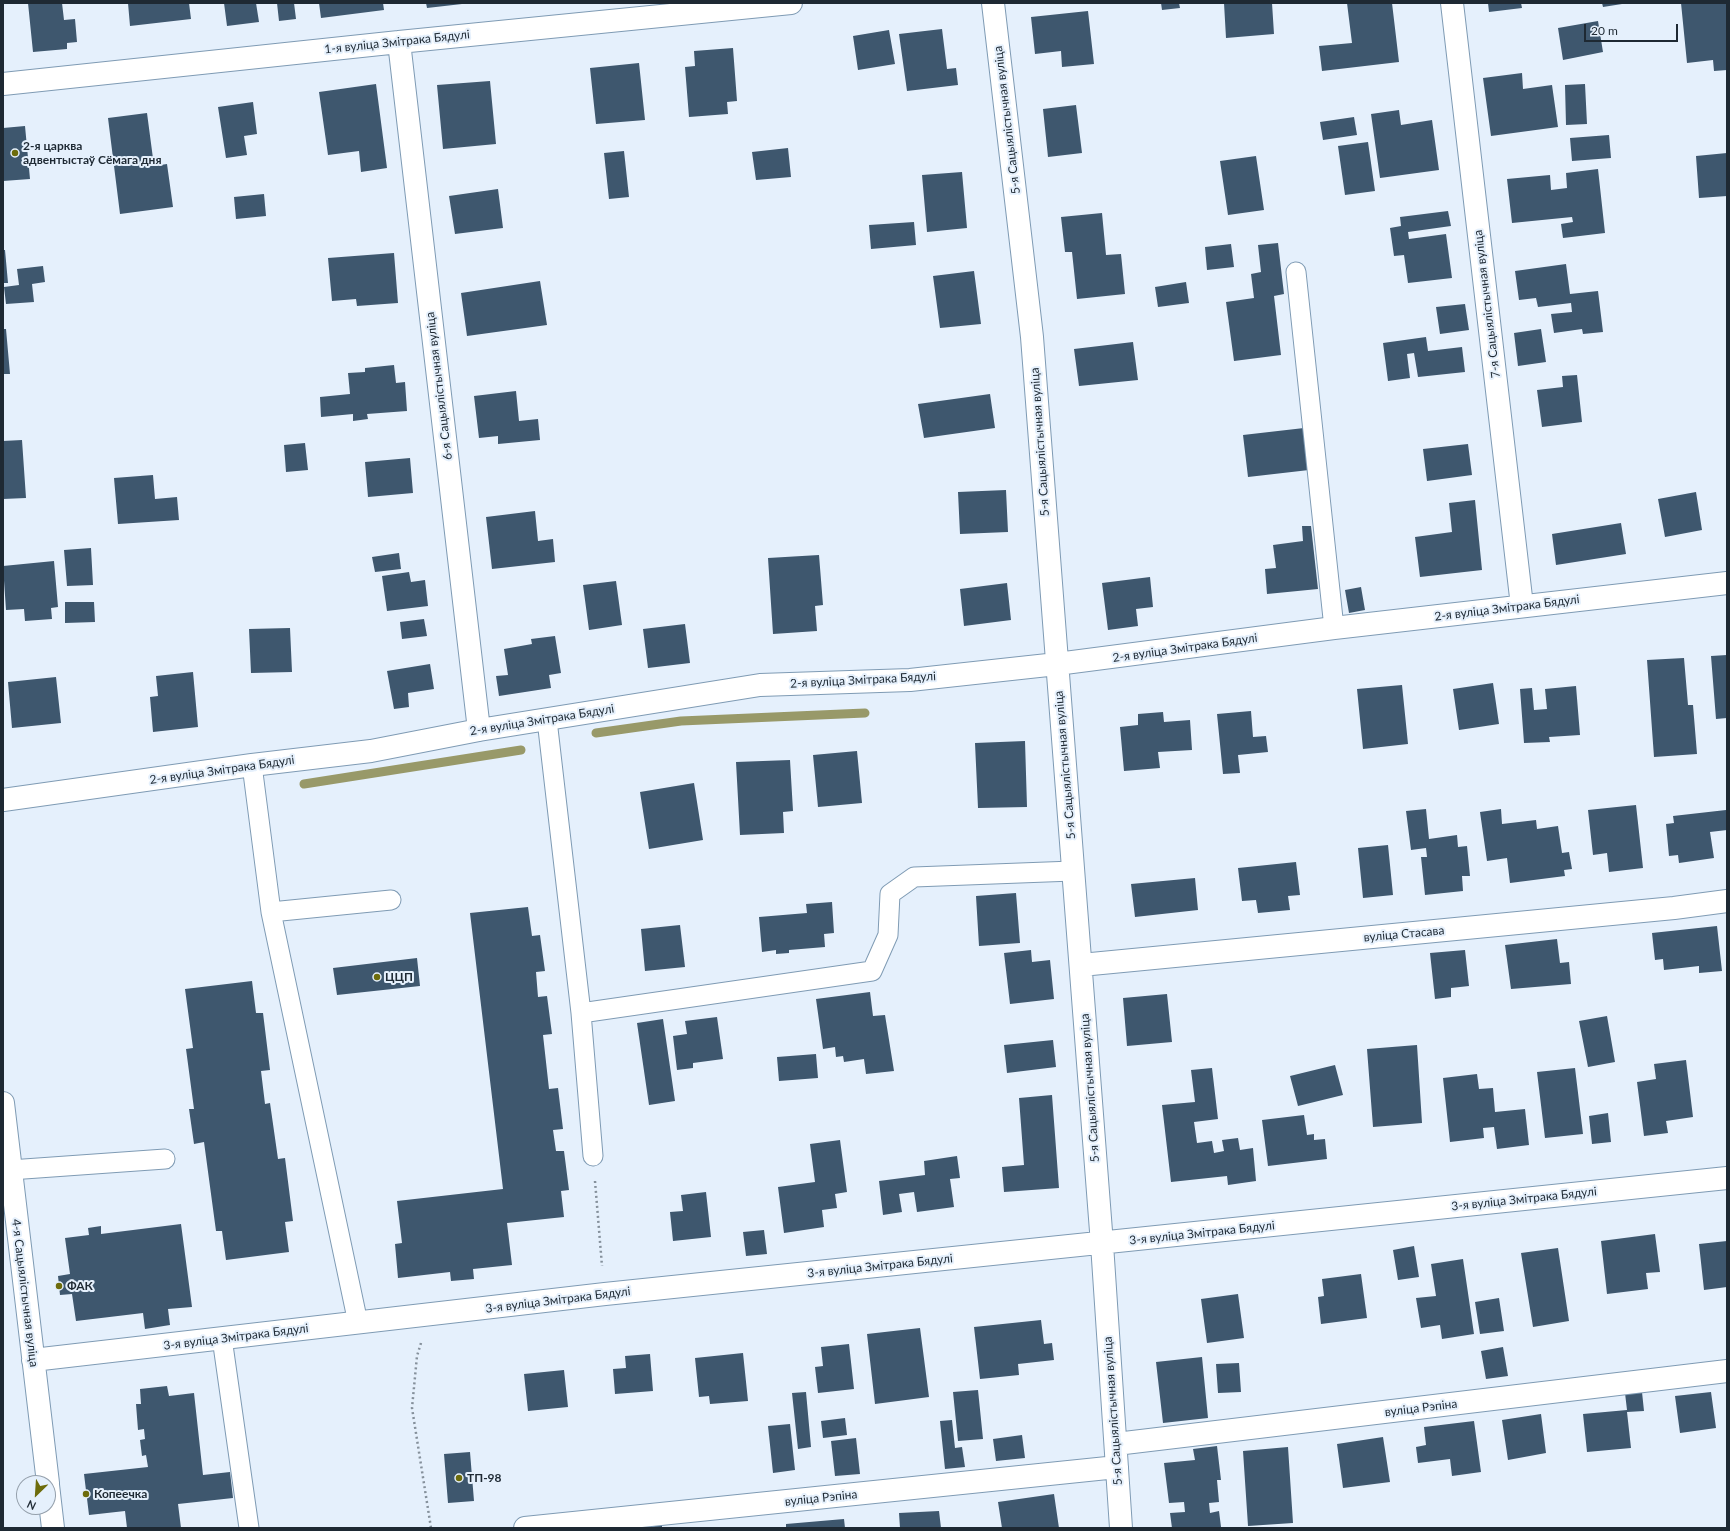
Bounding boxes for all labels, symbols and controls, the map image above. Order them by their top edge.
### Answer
scale bar [1586,16,1680,42]
text: 20 m [1591,23,1618,38]
street label: 1-я вуліца Змітрака Бядулі [324,27,470,57]
street label: 5-я Сацыялістычная вуліца [991,45,1023,195]
place label: 2-я царква адвентыстаў Сёмага дня [23,139,162,167]
marker: 2-я царква адвентыстаў Сёмага дня [10,148,20,158]
street label: 7-я Сацыялістычная вуліца [1471,229,1503,379]
street label: 6-я Сацыялістычная вуліца [423,311,455,461]
street label: 5-я Сацыялістычная вуліца [1028,367,1052,517]
street label: 2-я вуліца Змітрака Бядулі [1434,592,1580,624]
street label: 2-я вуліца Змітрака Бядулі [1112,631,1258,665]
street label: 2-я вуліца Змітрака Бядулі [790,669,936,691]
street label: 5-я Сацыялістычная вуліца [1051,690,1079,840]
street label: 2-я вуліца Змітрака Бядулі [469,701,615,739]
street label: 2-я вуліца Змітрака Бядулі [149,753,295,787]
street label: вуліца Стасава [1363,923,1445,945]
place label: ЦЦП [385,970,413,984]
marker: ЦЦП [372,972,382,982]
street label: 5-я Сацыялістычная вуліца [1078,1013,1102,1163]
street label: 3-я вуліца Змітрака Бядулі [1451,1184,1597,1214]
street label: 4-я Сацыялістычная вуліца [9,1218,41,1368]
street label: 3-я вуліца Змітрака Бядулі [1129,1218,1275,1248]
street label: 3-я вуліца Змітрака Бядулі [807,1251,953,1281]
place label: ФАК [67,1279,93,1293]
marker: ФАК [54,1281,64,1291]
street label: 3-я вуліца Змітрака Бядулі [485,1284,631,1316]
street label: 3-я вуліца Змітрака Бядулі [163,1321,309,1353]
street label: 5-я Сацыялістычная вуліца [1101,1336,1125,1486]
street label: вуліца Рэпіна [1384,1396,1458,1420]
place label: ТП-98 [467,1471,502,1485]
marker: ТП-98 [454,1473,464,1483]
north arrow [16,1475,56,1515]
place label: Копеечка [94,1487,147,1501]
street label: вуліца Рэпіна [784,1487,858,1509]
marker: Копеечка [81,1489,91,1499]
text: N [25,1498,38,1513]

